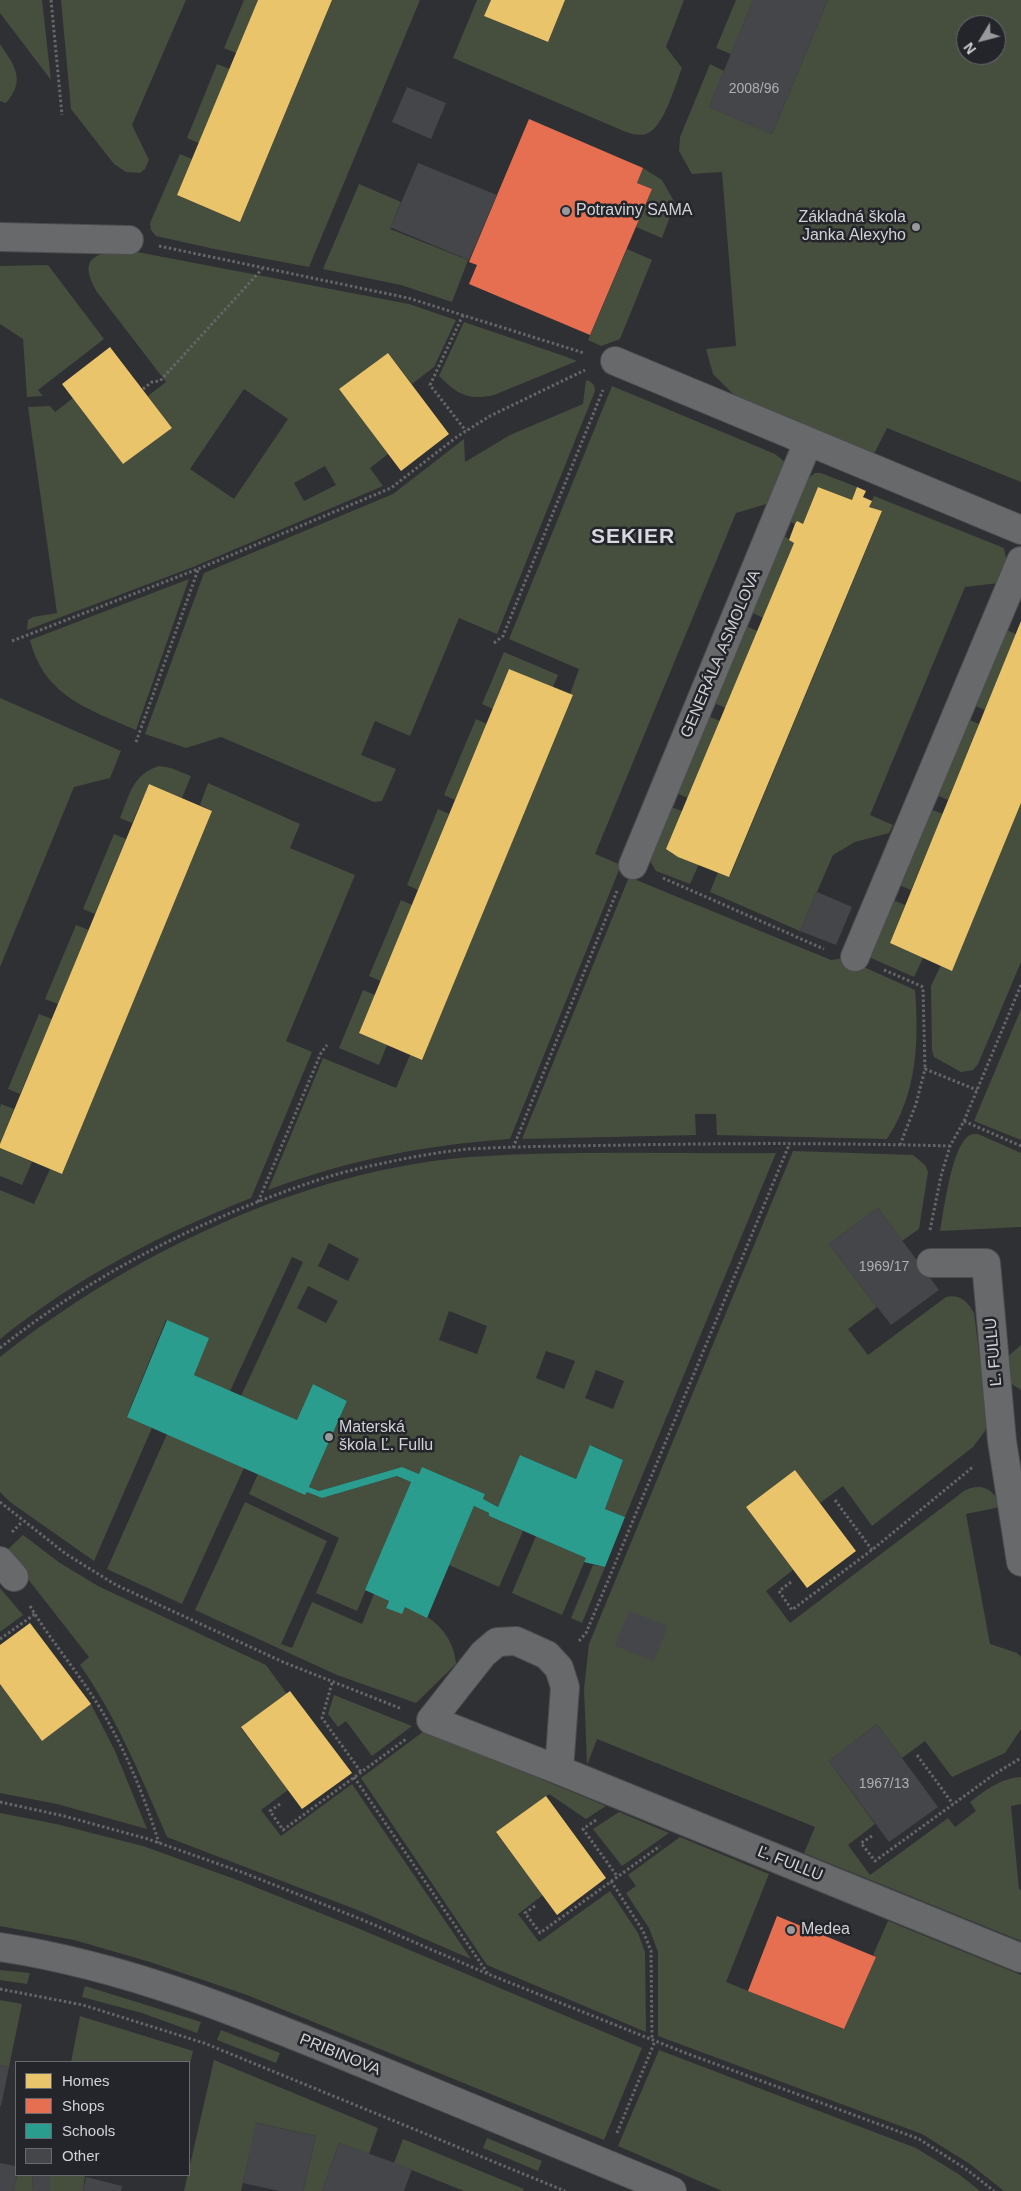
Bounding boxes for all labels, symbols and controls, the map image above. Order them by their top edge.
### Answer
north arrow [956,15,1006,65]
text: N [960,40,979,57]
house number: 2008/96 [729,81,779,97]
place label: Potraviny SAMA [576,201,692,221]
marker: Potraviny SAMA [560,205,572,217]
place label: Základná škola Janka Alexyho [798,208,906,246]
marker: Základná škola Janka Alexyho [910,221,922,233]
district label: SEKIER [590,524,676,550]
street label: GENERÁLA ASMOLOVA [677,567,765,741]
house number: 1969/17 [859,1259,909,1275]
street label: Ľ. FULLU [981,1317,1007,1387]
place label: Materská škola Ľ. Fullu [339,1418,433,1456]
marker: Materská škola Ľ. Fullu [323,1431,335,1443]
house number: 1967/13 [859,1776,909,1792]
street label: Ľ. FULLU [755,1842,825,1886]
place label: Medea [801,1920,850,1940]
marker: Medea [785,1924,797,1936]
street label: PRIBINOVA [297,2030,383,2080]
legend [15,2061,190,2176]
text: Homes [62,2072,110,2089]
text: Shops [62,2097,105,2114]
text: Schools [62,2122,115,2139]
text: Other [62,2147,100,2164]

